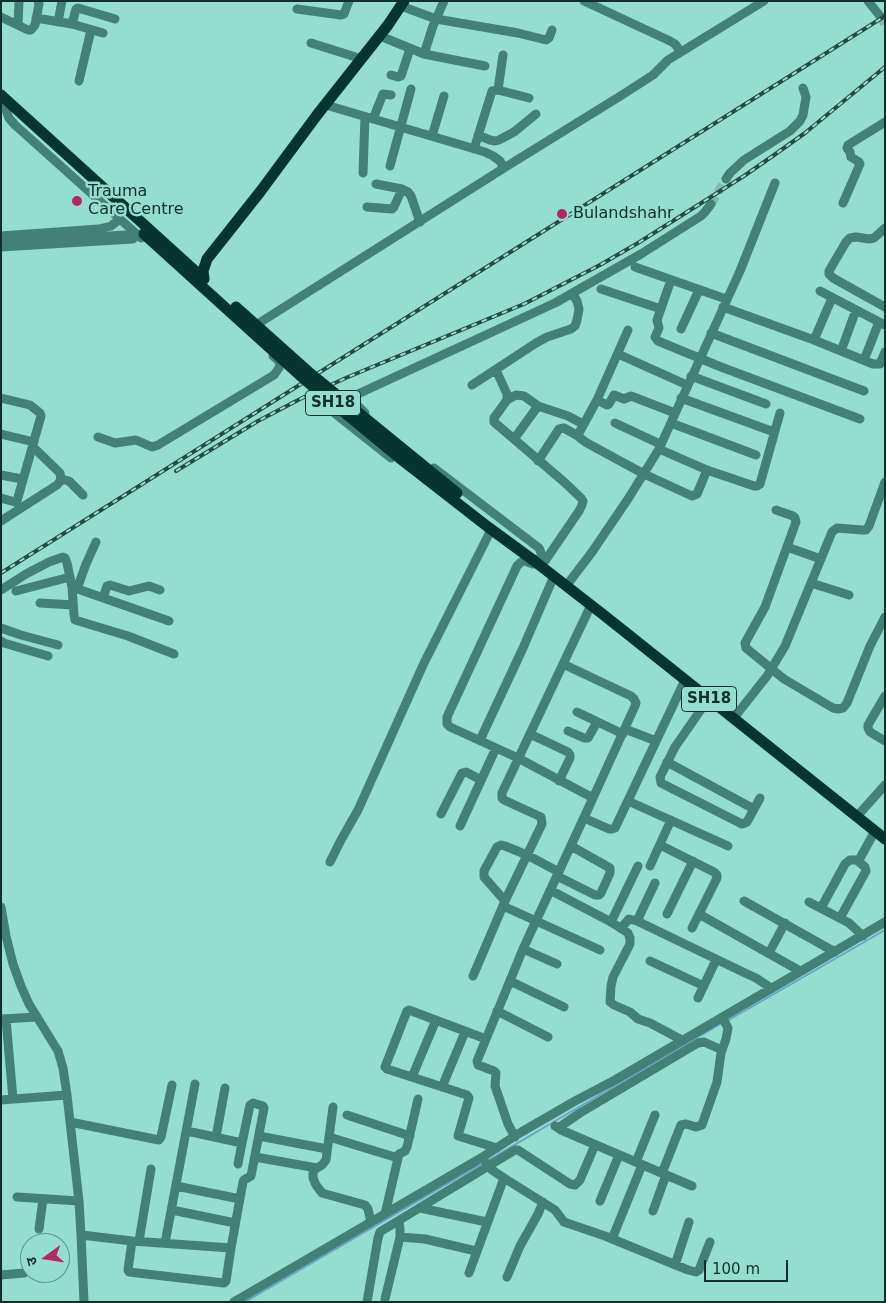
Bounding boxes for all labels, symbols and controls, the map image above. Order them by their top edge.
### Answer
place label: Trauma Care Centre [88,182,184,220]
marker: Trauma Care Centre [70,194,84,208]
place label: Bulandshahr [573,204,674,224]
marker: Bulandshahr [555,207,569,221]
road number: SH18 [306,390,360,416]
road number: SH18 [682,686,736,712]
north arrow [20,1233,70,1283]
scale bar [706,1250,790,1282]
text: उ [23,1255,40,1267]
text: 100 m [712,1260,760,1278]

